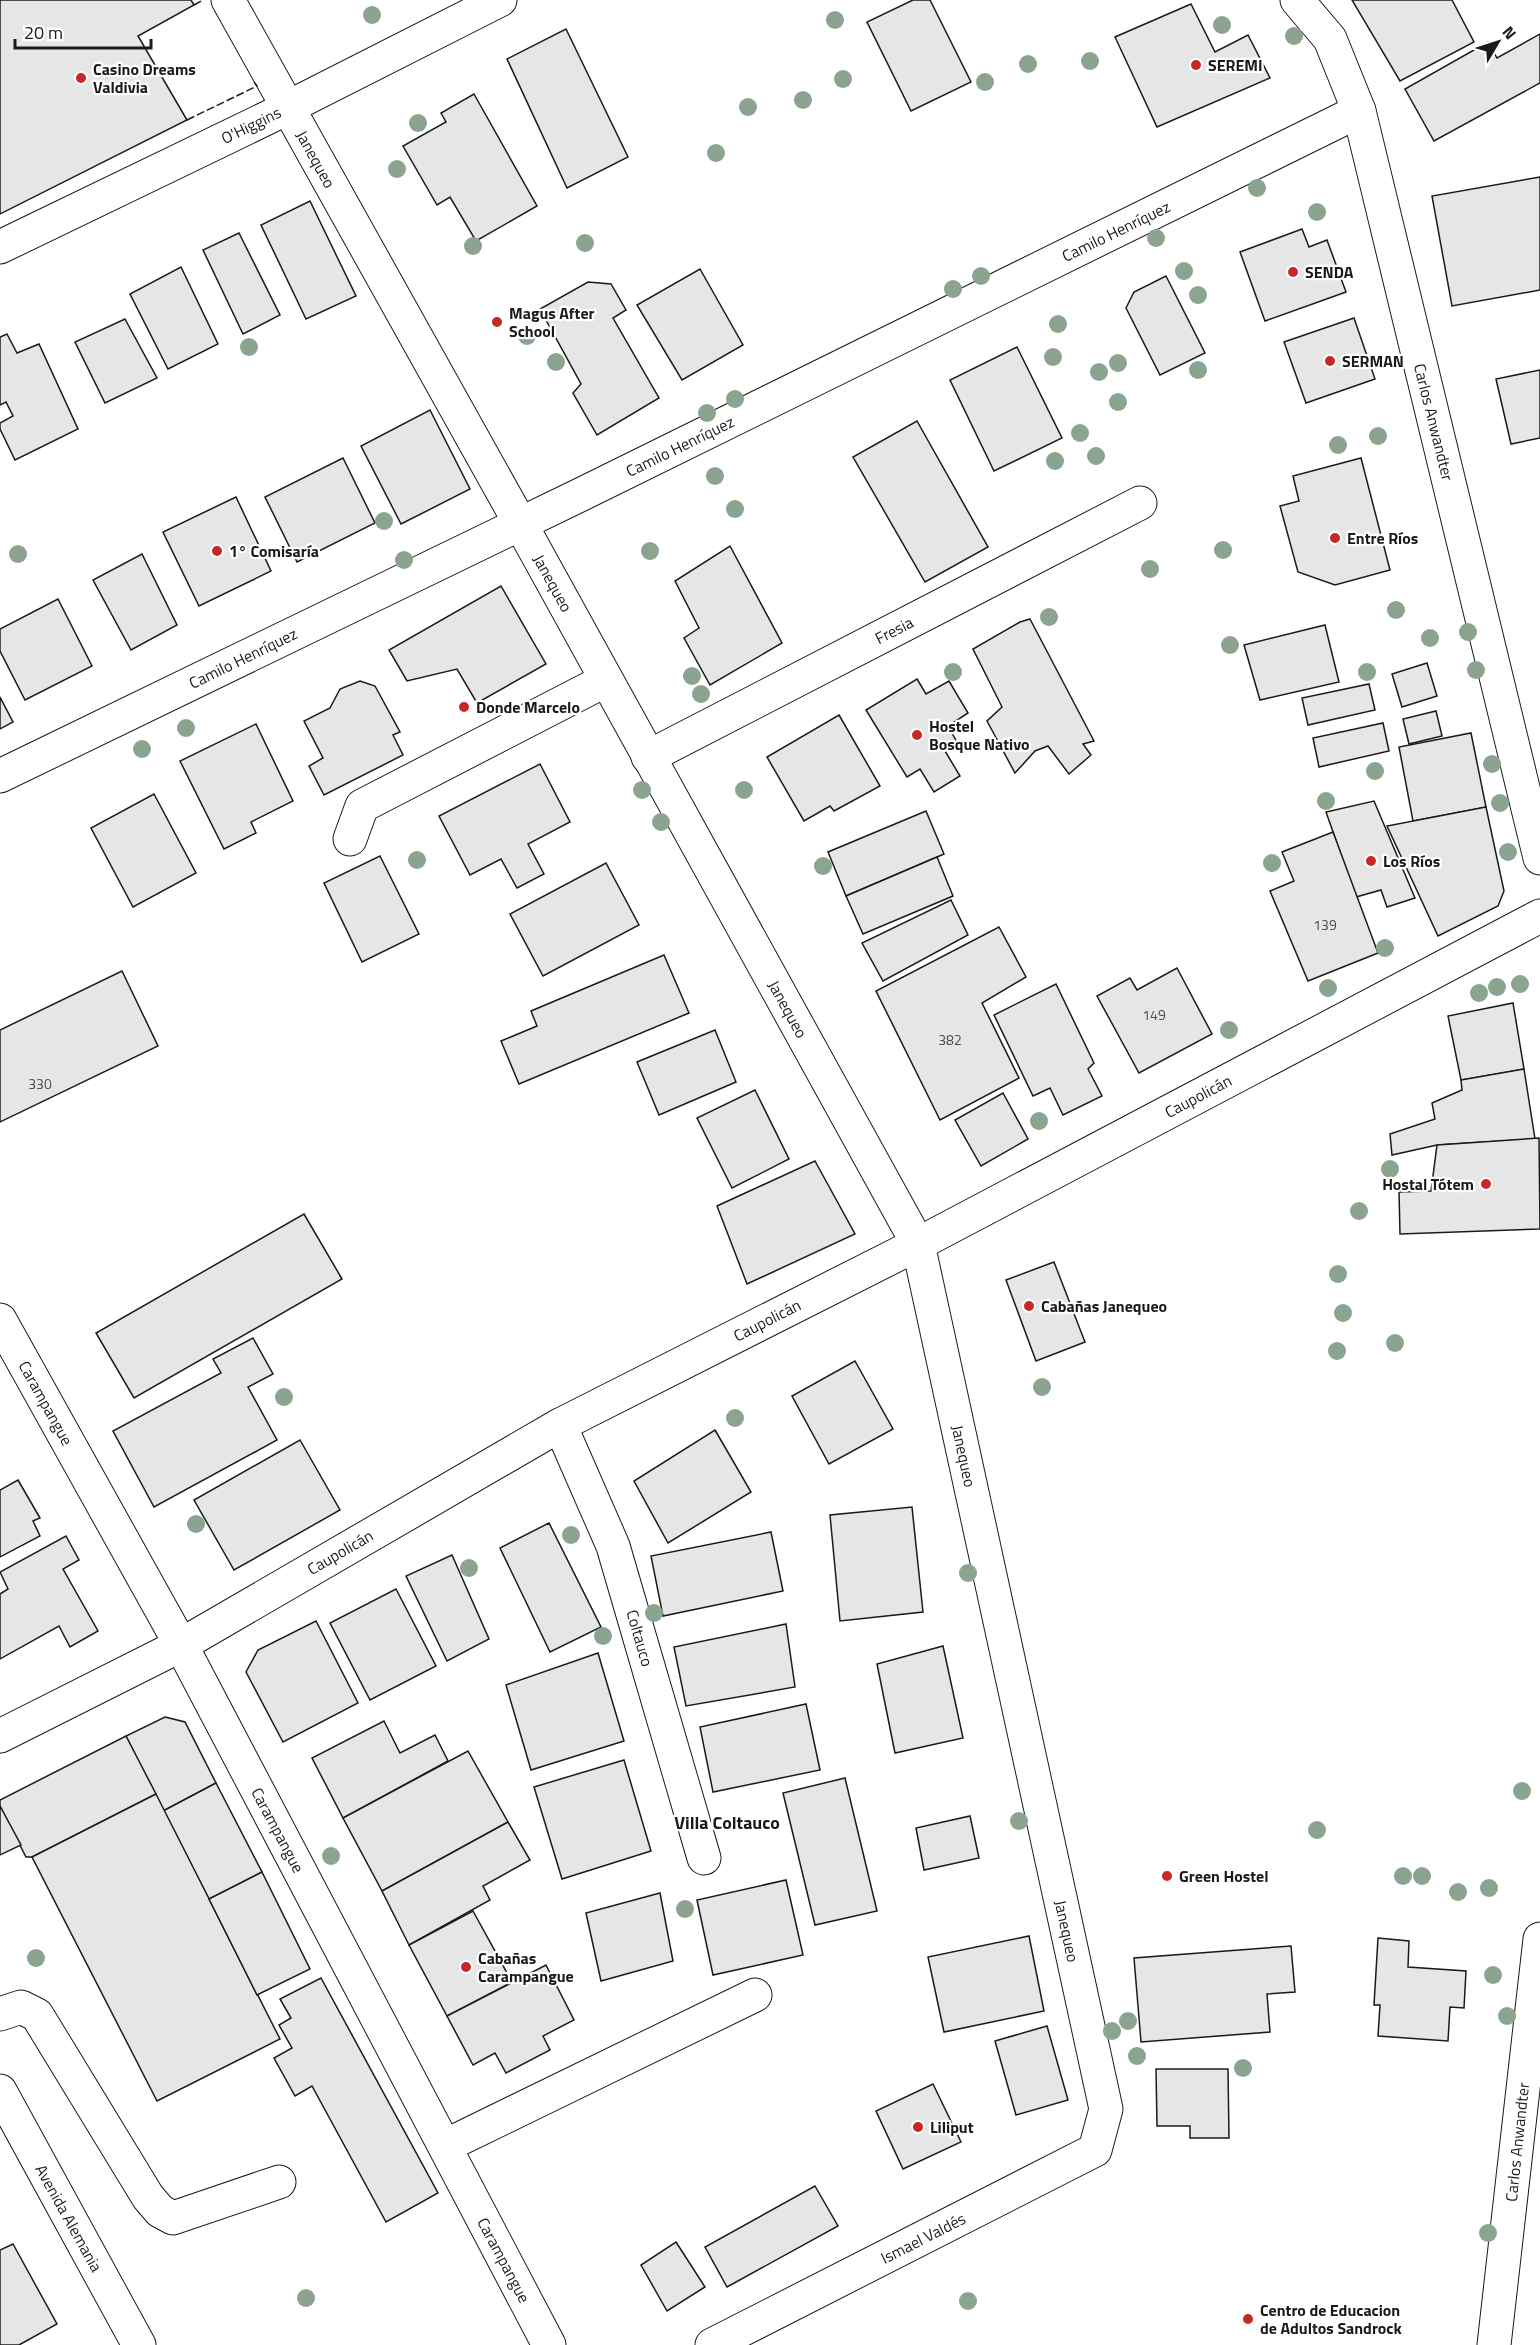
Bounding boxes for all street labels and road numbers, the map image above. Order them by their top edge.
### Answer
street label: O'Higgins [217,100,285,150]
street label: Janequeo [290,126,342,192]
street label: Camilo Henríquez [1058,194,1174,268]
street label: Carlos Anwandter [1408,361,1460,483]
street label: Camilo Henríquez [622,409,738,483]
street label: Janequeo [527,550,579,616]
street label: Fresia [871,610,917,650]
street label: Camilo Henríquez [185,621,301,695]
street label: Janequeo [762,976,814,1042]
street label: Caupolicán [1160,1068,1236,1124]
street label: Caupolicán [729,1293,805,1347]
street label: Carampangue [13,1356,79,1450]
street label: Janequeo [946,1423,982,1489]
street label: Caupolicán [302,1523,378,1581]
street label: Coltauco [620,1607,660,1669]
street label: Carampangue [245,1783,311,1877]
street label: Janequeo [1049,1898,1085,1964]
street label: Carlos Anwandter [1499,2081,1535,2203]
street label: Avenida Alemania [29,2160,109,2276]
street label: Ismael Valdés [876,2206,970,2270]
street label: Carampangue [471,2213,537,2307]

